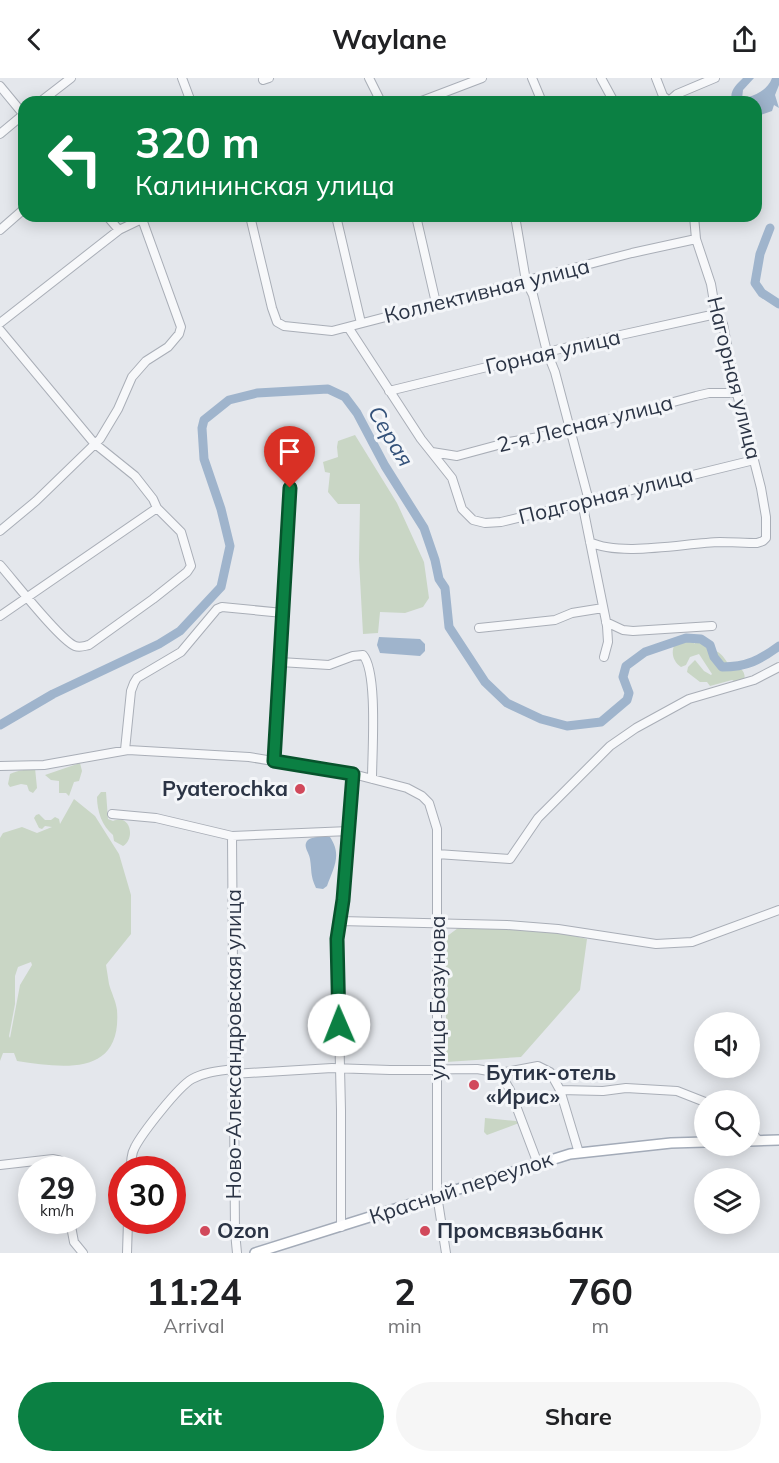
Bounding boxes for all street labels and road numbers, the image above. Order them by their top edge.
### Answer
street label: Коллективная улица [381,252,592,328]
street label: Нагорная улица [702,294,768,462]
street label: Горная улица [483,323,623,379]
street label: 2-я Лесная улица [494,389,675,457]
street label: Подгорная улица [516,461,696,529]
street label: Ново-Александровская улица [220,889,246,1199]
street label: улица Базунова [424,915,450,1081]
street label: Красный переулок [366,1145,556,1229]

